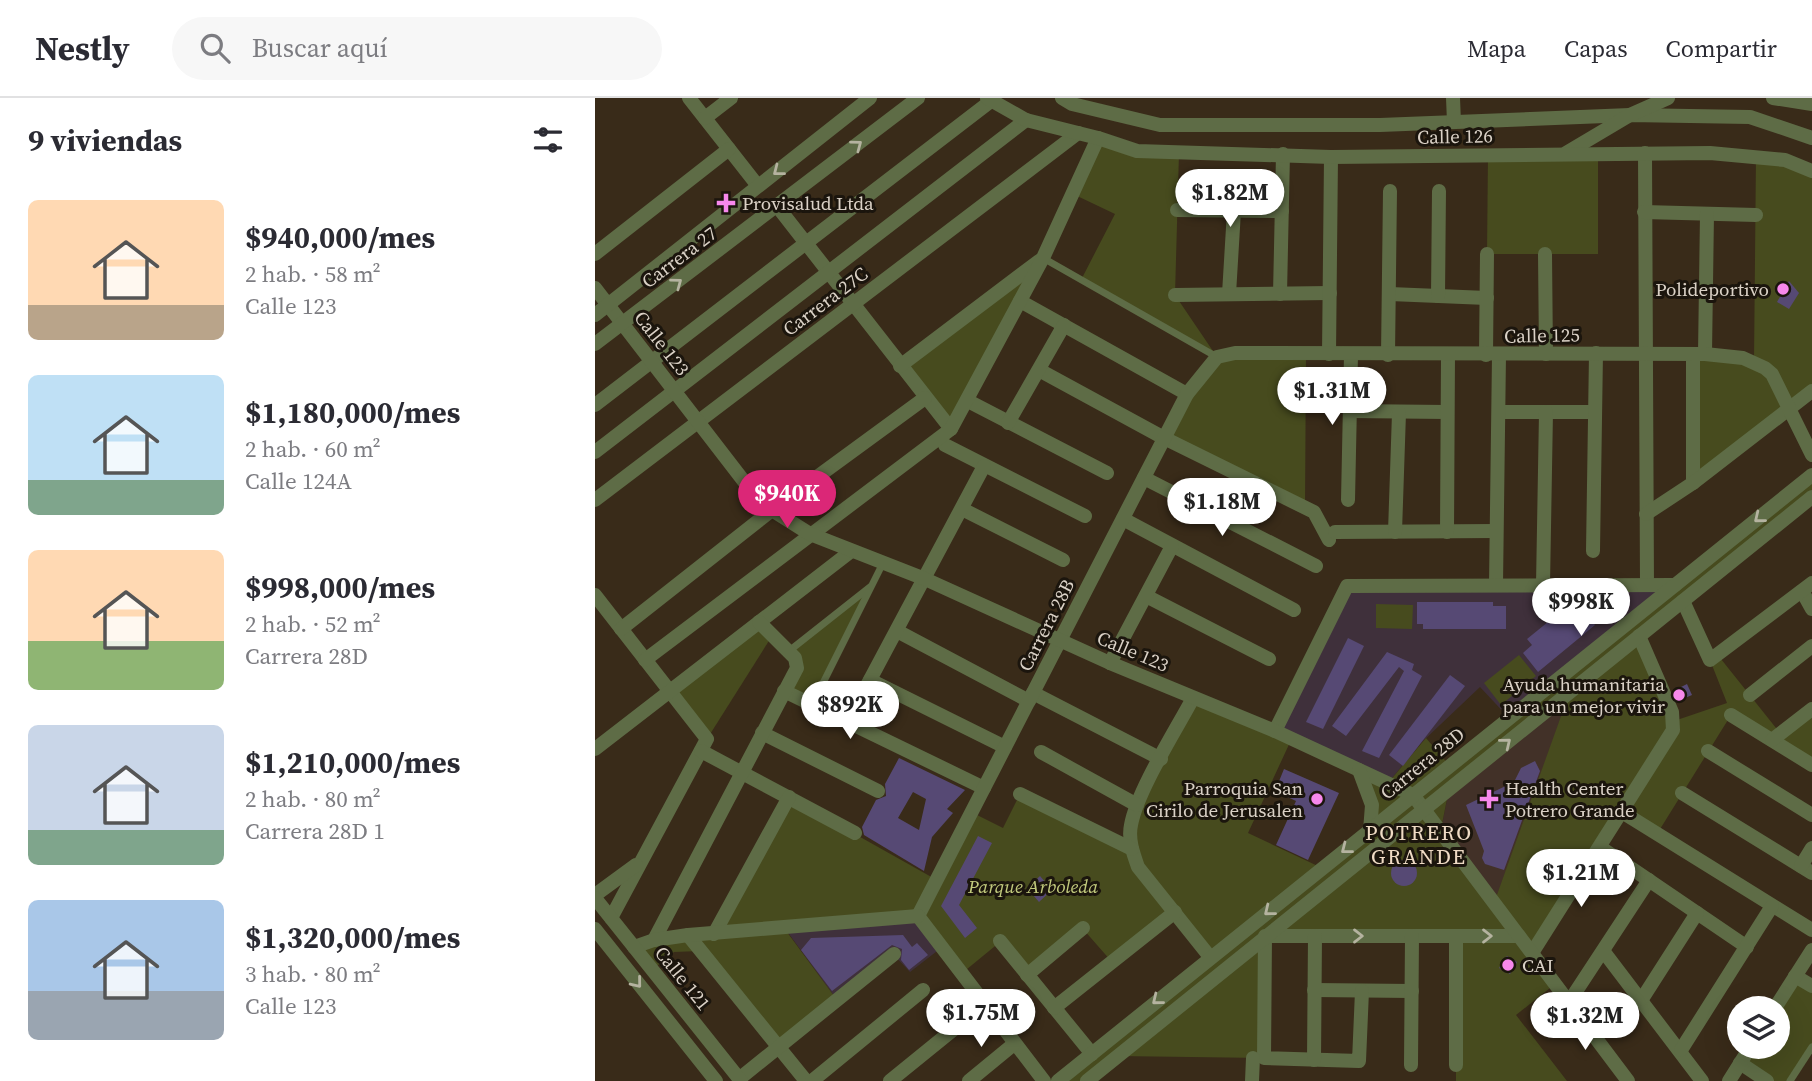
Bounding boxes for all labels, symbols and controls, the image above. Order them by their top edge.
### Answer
search box [172,17,662,80]
text: Nestly [35,26,130,71]
icon: search [196,29,234,67]
text: Buscar aquí [252,30,387,66]
text: Mapa [1467,32,1526,65]
text: Capas [1564,32,1628,65]
text: Compartir [1666,32,1777,65]
text: 9 viviendas [28,120,182,161]
icon: filters [529,121,567,159]
street label: Calle 126 [1417,122,1493,150]
one-way arrow [850,140,862,153]
one-way arrow [773,162,785,175]
pin: $1.82M [1173,170,1287,229]
text: $1.82M [1191,176,1269,208]
place label: Provisalud Ltda [742,190,874,216]
marker: Provisalud Ltda [716,193,736,213]
text: $940,000/mes [245,217,435,258]
street label: Carrera 27 [636,220,722,294]
icon: home [84,228,168,312]
text: 2 hab. · 58 m² [245,258,381,290]
street label: Carrera 27C [777,261,873,341]
place label: Polideportivo [1655,276,1769,302]
one-way arrow [669,278,681,291]
marker: Polideportivo [1775,281,1791,297]
text: Calle 123 [245,290,337,322]
street label: Calle 123 [628,305,696,381]
street label: Calle 125 [1504,321,1580,349]
pin: $1.31M [1275,368,1389,427]
text: $1.31M [1293,374,1371,406]
text: $1,180,000/mes [245,392,460,433]
icon: home [84,403,168,487]
text: 2 hab. · 60 m² [245,433,381,465]
text: Calle 124A [245,465,352,497]
pin: $940K [738,470,836,530]
text: $940K [754,477,820,509]
pin: $1.18M [1165,478,1279,538]
text: $1.18M [1183,485,1261,517]
one-way arrow [1754,510,1767,522]
text: $998,000/mes [245,567,435,608]
street label: Carrera 28B [1012,575,1080,675]
icon: home [84,578,168,662]
pin: $998K [1532,578,1630,638]
text: $998K [1548,585,1614,617]
text: 2 hab. · 52 m² [245,608,381,640]
street label: Calle 123 [1093,624,1173,678]
text: Carrera 28D [245,640,368,672]
place label: Ayuda humanitaria para un mejor vivir [1502,671,1665,719]
pin: $892K [801,682,899,741]
marker: Ayuda humanitaria para un mejor vivir [1671,687,1687,703]
text: $892K [817,688,883,720]
street label: Carrera 28D [1374,721,1470,805]
one-way arrow [1498,738,1510,751]
text: $1,210,000/mes [245,742,460,783]
icon: home [84,753,168,837]
place label: Parroquia San Cirilo de Jerusalen [1146,775,1303,823]
place label: Health Center Potrero Grande [1505,775,1635,823]
text: 2 hab. · 80 m² [245,783,381,815]
marker: Health Center Potrero Grande [1479,789,1499,809]
marker: Parroquia San Cirilo de Jerusalen [1309,791,1325,807]
text: Carrera 28D 1 [245,815,385,847]
district label: POTRERO GRANDE [1365,818,1473,871]
one-way arrow [1341,841,1354,854]
pin: $1.21M [1524,850,1638,909]
text: $1.21M [1542,856,1620,888]
park label: Parque Arboleda [967,873,1098,899]
one-way arrow [1264,902,1276,915]
text: $1,320,000/mes [245,917,460,958]
icon: home [84,928,168,1012]
one-way arrow [1353,928,1364,944]
one-way arrow [1483,928,1493,944]
street label: Calle 121 [649,940,717,1016]
place label: CAI [1522,952,1553,978]
marker: CAI [1500,957,1516,973]
text: 3 hab. · 80 m² [245,958,381,990]
one-way arrow [629,975,642,987]
text: Calle 123 [245,990,337,1022]
pin: $1.75M [924,990,1038,1049]
one-way arrow [1153,992,1165,1005]
pin: $1.32M [1528,992,1642,1052]
text: $1.75M [942,996,1020,1028]
map controls [1727,996,1790,1059]
button: layers [1727,996,1790,1059]
text: $1.32M [1546,999,1624,1031]

